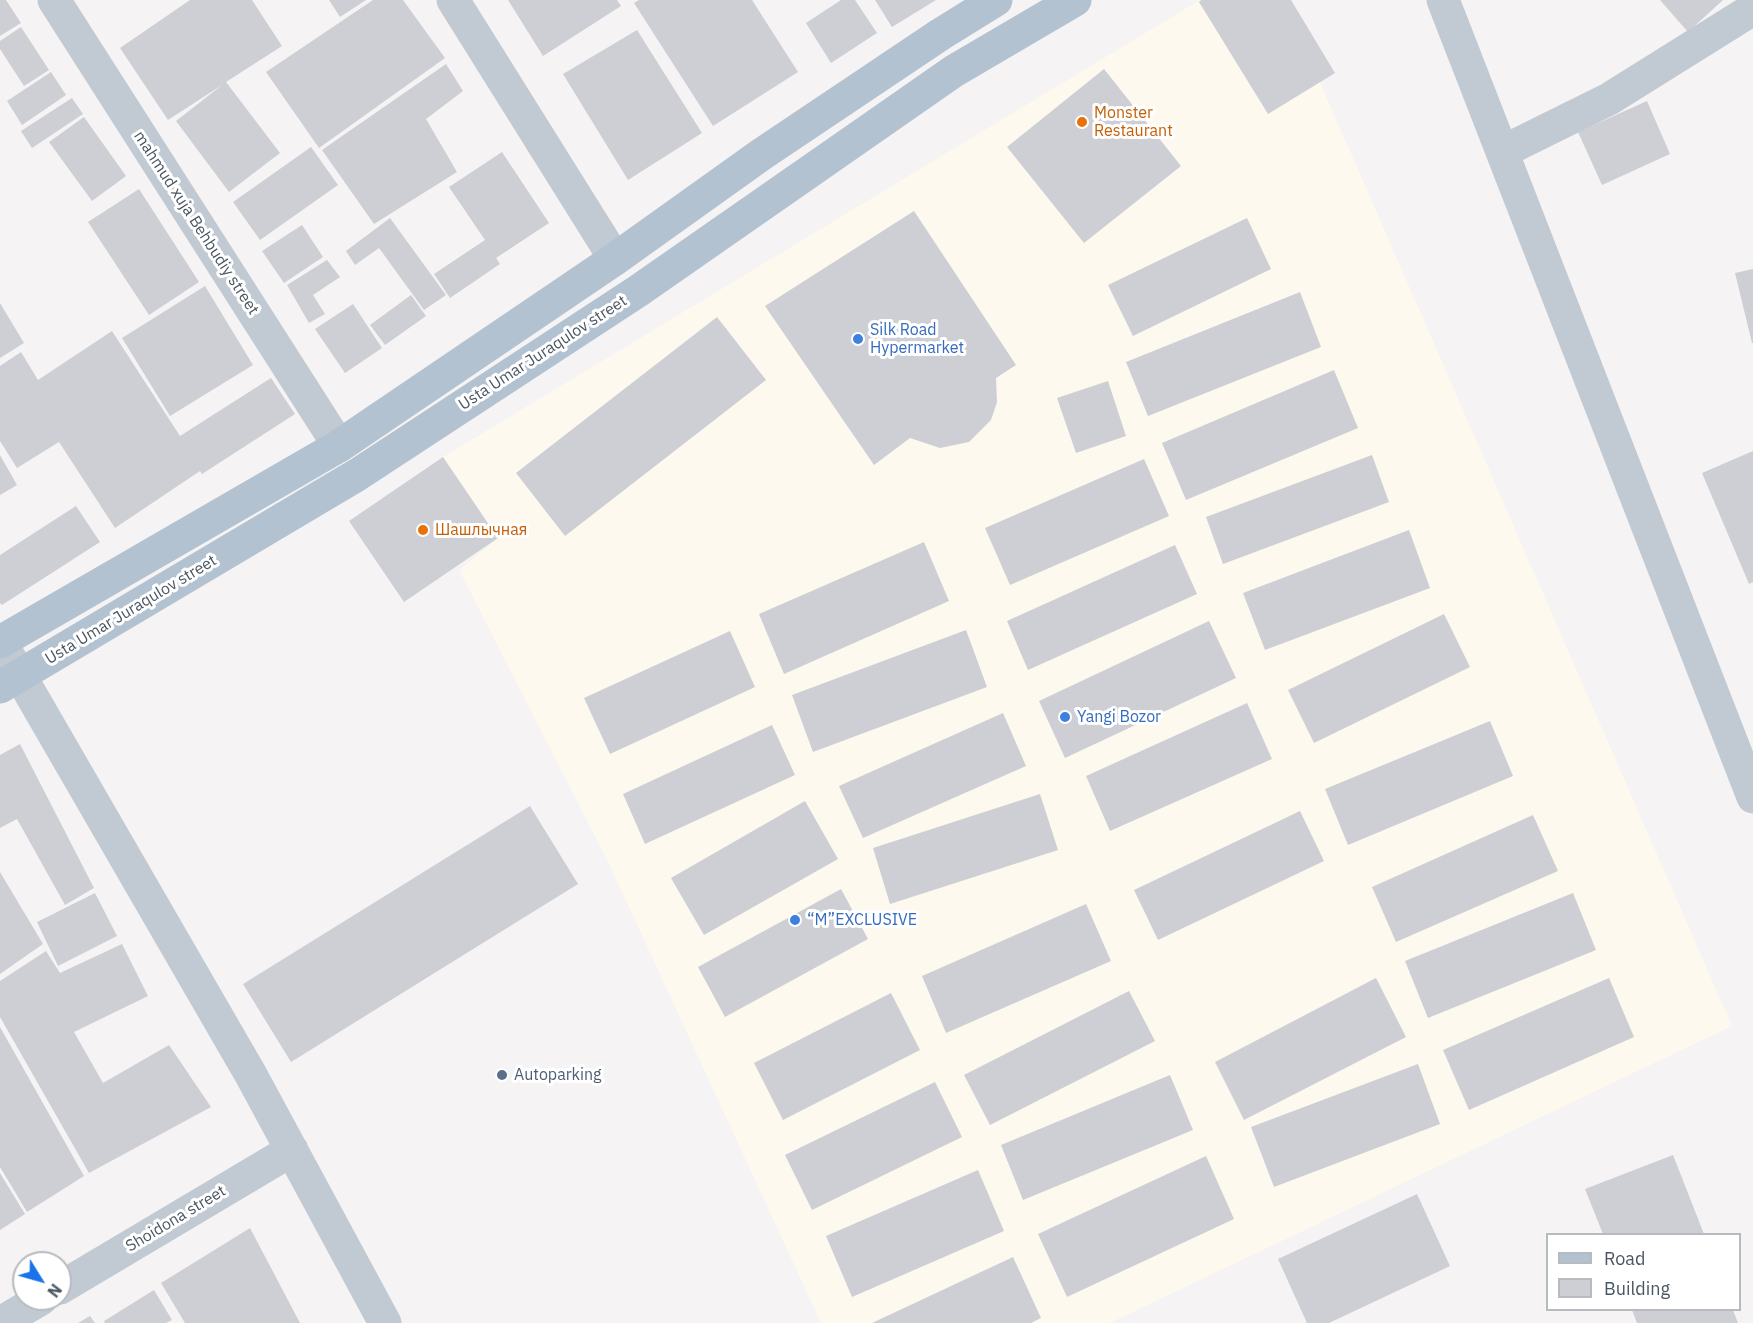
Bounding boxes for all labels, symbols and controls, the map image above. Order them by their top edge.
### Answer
place label: Monster Restaurant [1094,103,1173,141]
marker: Monster Restaurant [1075,115,1089,129]
street label: mahmud xuja Behbudiy street [129,128,263,318]
street label: Usta Umar Juraqulov street [455,291,631,415]
place label: Silk Road Hypermarket [870,320,964,358]
marker: Silk Road Hypermarket [851,332,865,346]
place label: Шашлычная [435,520,527,540]
marker: Шашлычная [416,523,430,537]
street label: Usta Umar Juraqulov street [42,551,220,669]
place label: Yangi Bozor [1077,707,1161,727]
marker: Yangi Bozor [1058,710,1072,724]
place label: “M”EXCLUSIVE [807,910,917,930]
marker: “M”EXCLUSIVE [788,913,802,927]
place label: Autoparking [514,1065,602,1085]
marker: Autoparking [495,1068,509,1082]
street label: Shoidona street [123,1182,229,1256]
legend [1546,1233,1741,1311]
text: Road [1604,1247,1645,1270]
north arrow [12,1251,72,1311]
text: Building [1604,1277,1670,1300]
text: N [43,1280,66,1301]

